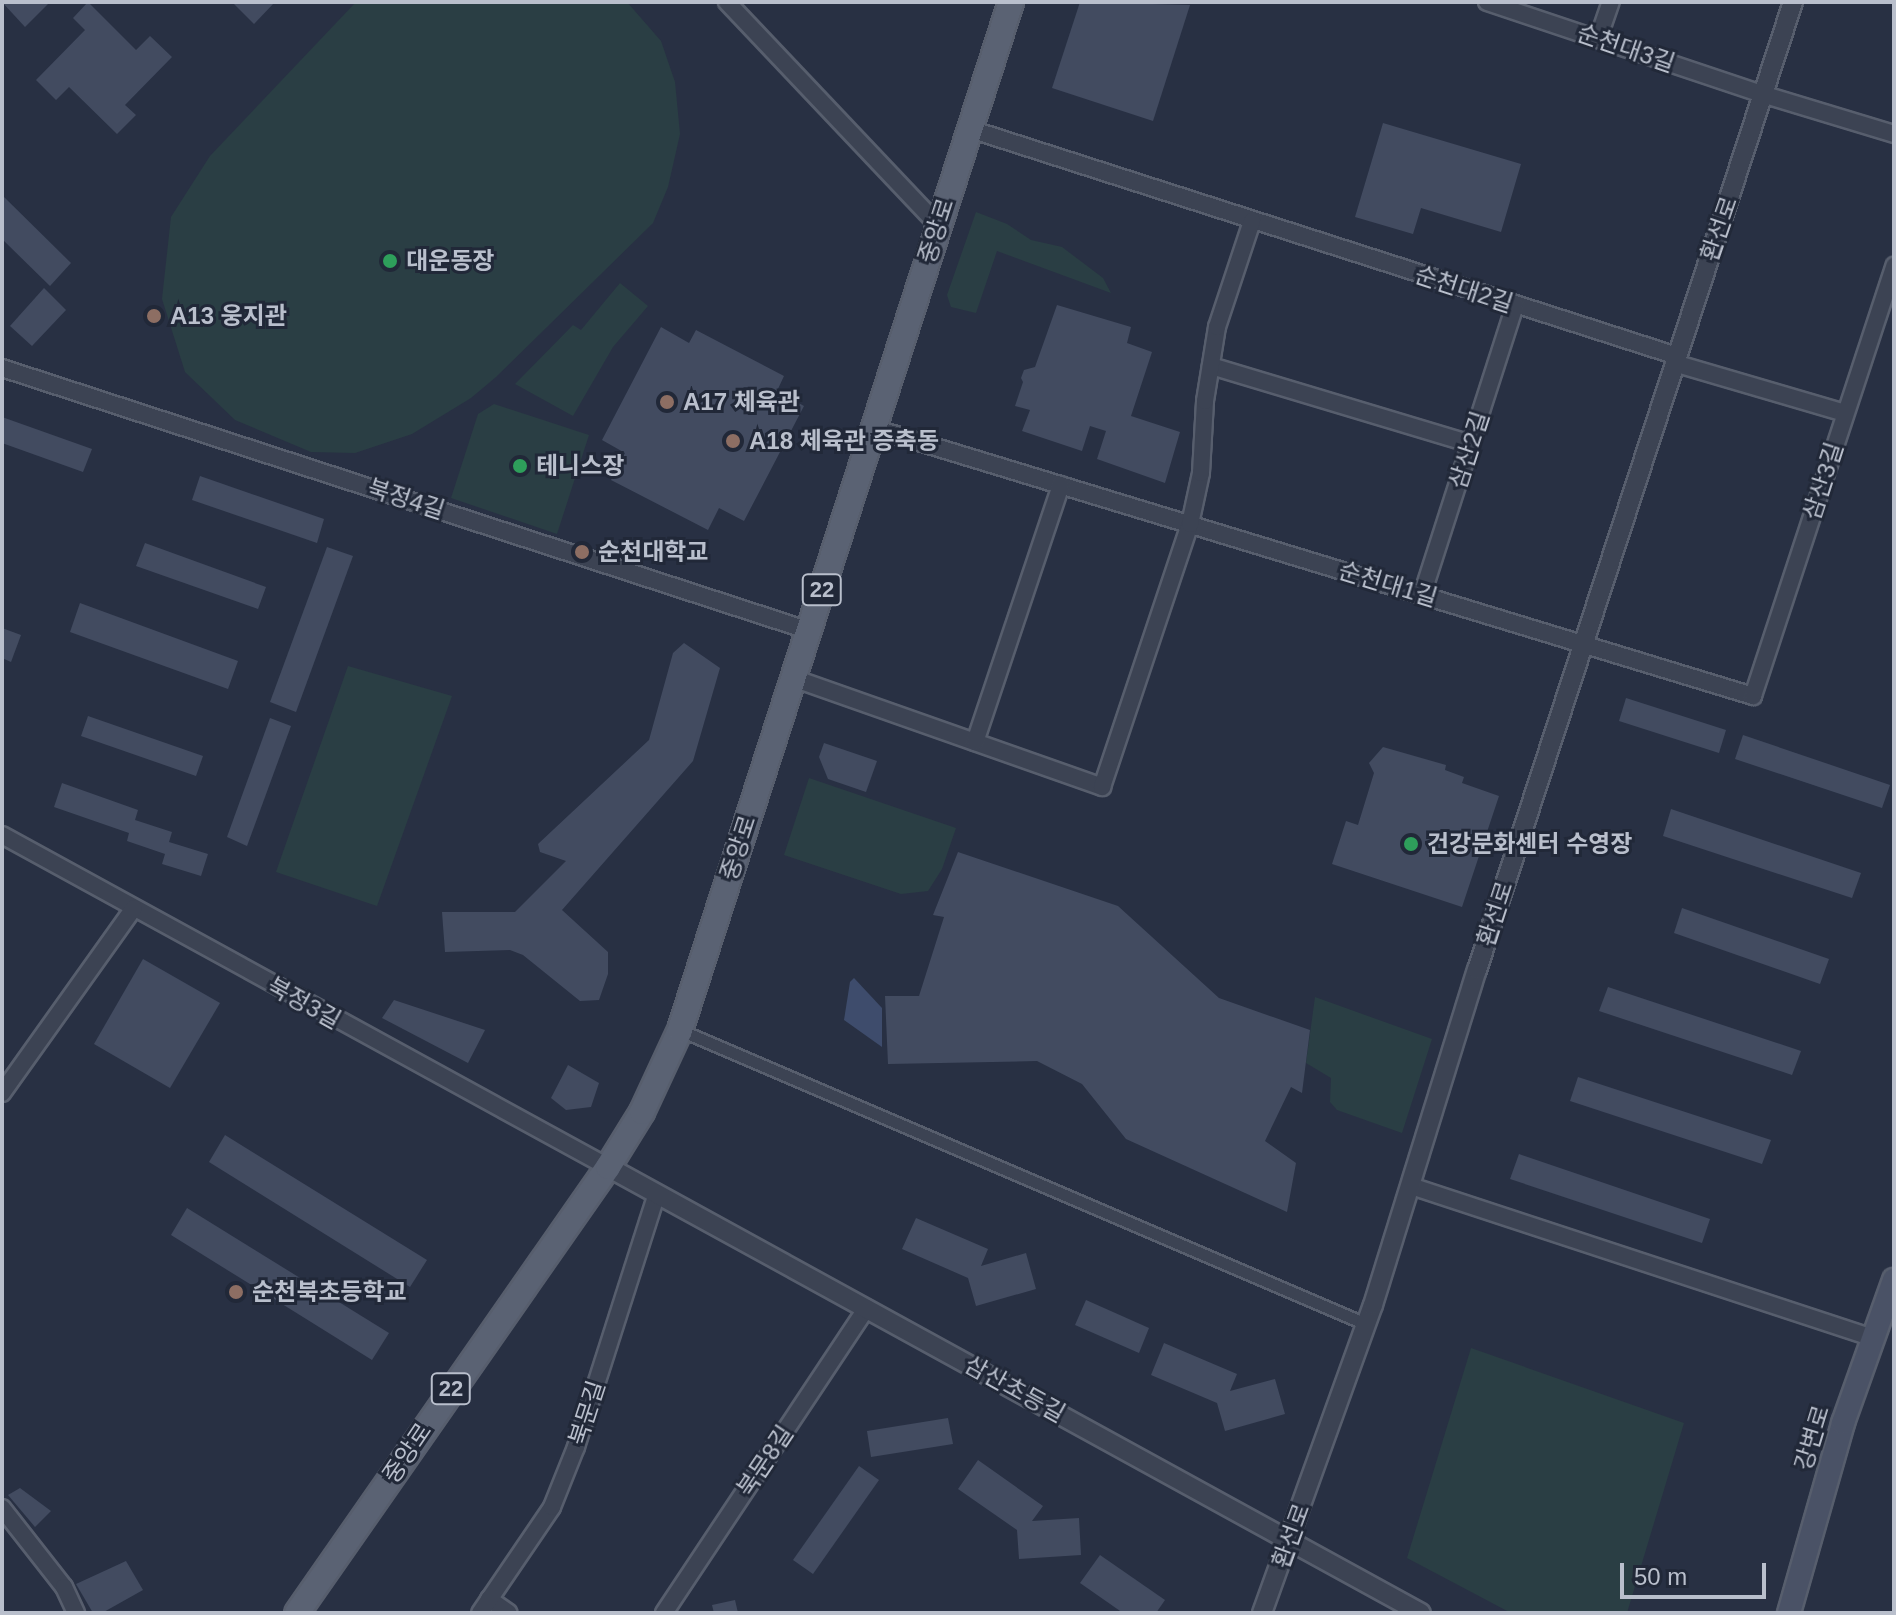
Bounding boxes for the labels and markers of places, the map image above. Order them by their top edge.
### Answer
place label: 대운동장 [406,247,494,275]
marker: 대운동장 [381,252,399,270]
place label: A13 웅지관 [170,302,287,330]
marker: A13 웅지관 [145,307,163,325]
place label: A17 체육관 [683,388,800,416]
marker: A17 체육관 [658,393,676,411]
place label: A18 체육관 증축동 [749,427,939,455]
marker: A18 체육관 증축동 [724,432,742,450]
place label: 테니스장 [536,452,624,480]
marker: 테니스장 [511,457,529,475]
place label: 순천대학교 [598,538,708,566]
marker: 순천대학교 [573,543,591,561]
place label: 건강문화센터 수영장 [1427,830,1632,858]
marker: 건강문화센터 수영장 [1402,835,1420,853]
place label: 순천북초등학교 [252,1278,407,1306]
marker: 순천북초등학교 [227,1283,245,1301]

